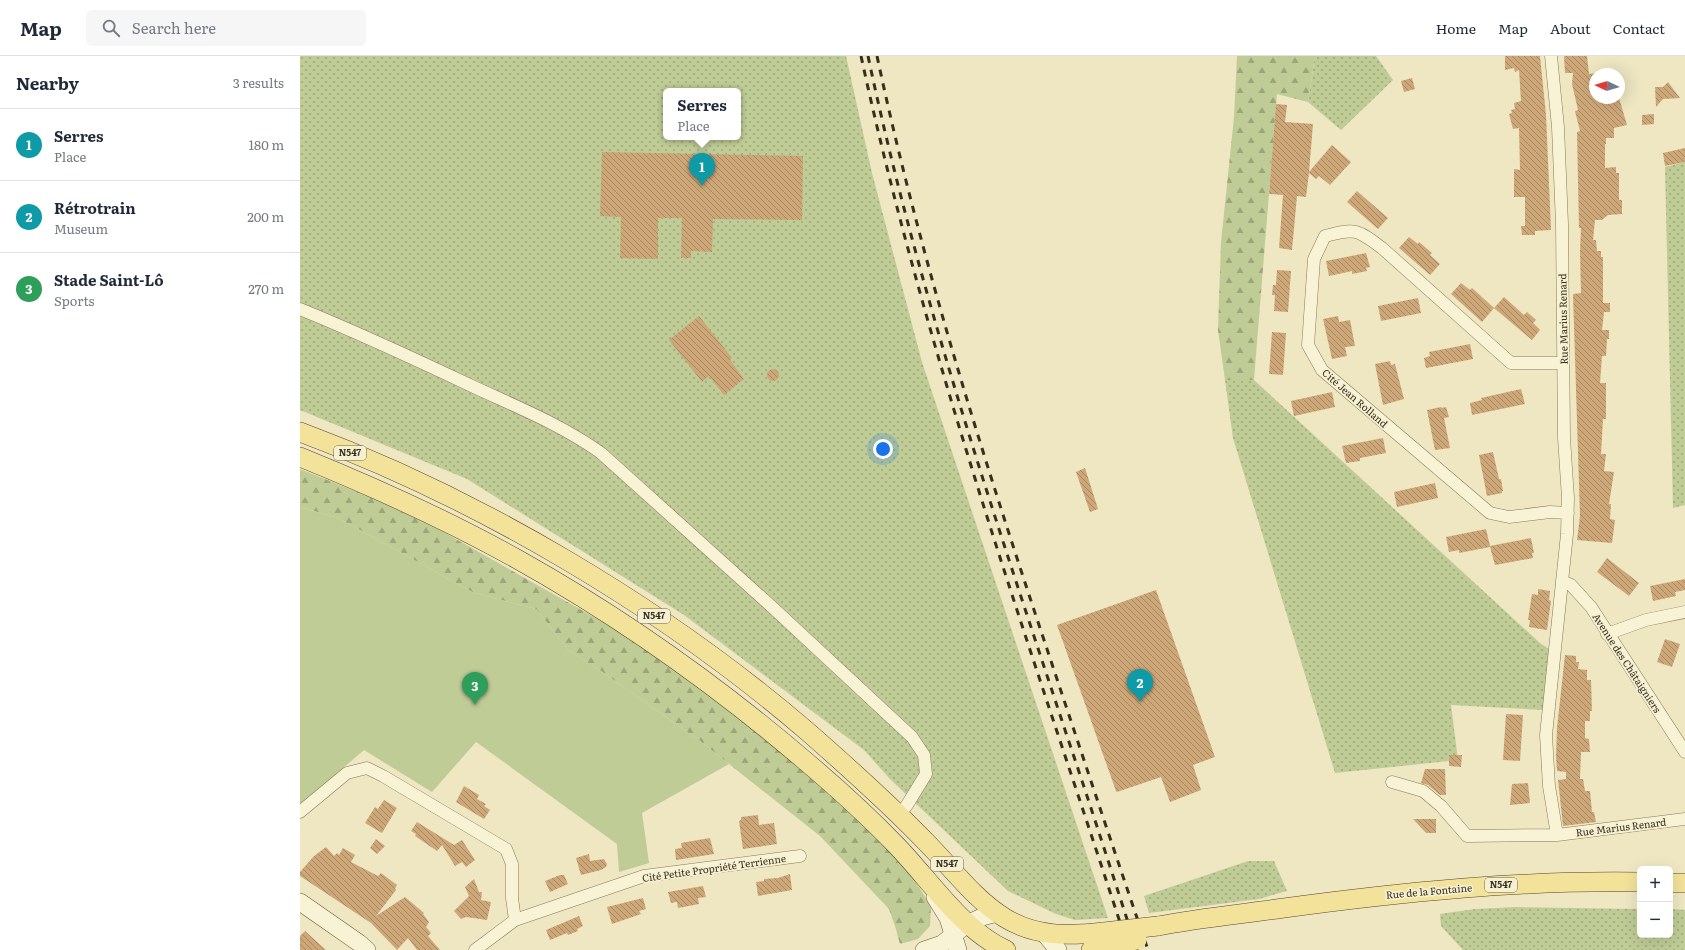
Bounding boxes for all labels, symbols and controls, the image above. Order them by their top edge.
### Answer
search box [86,10,366,46]
text: Map [20,14,62,42]
text: Search here [132,16,216,39]
icon: search [100,17,122,39]
text: Home [1436,18,1476,38]
text: Map [1498,18,1528,38]
text: About [1550,18,1591,38]
text: Contact [1613,18,1665,38]
north arrow [1589,68,1625,104]
text: Nearby [16,70,79,95]
text: 3 results [233,73,284,92]
popup [663,88,741,140]
text: Serres [677,93,727,116]
text: Place [677,116,710,135]
text: Serres [54,124,104,147]
text: 1 [26,135,32,154]
text: 180 m [249,135,284,154]
text: Place [54,147,86,166]
pin: 1 [689,153,715,186]
text: Rétrotrain [54,196,136,219]
text: 2 [26,207,32,226]
text: 200 m [247,207,284,226]
text: Museum [54,219,108,238]
text: Stade Saint-Lô [54,268,164,291]
street label: Rue Marius Renard [1554,273,1571,365]
text: 3 [25,279,33,298]
text: 270 m [248,279,284,298]
text: Sports [54,291,94,310]
street label: Cité Jean Rolland [1319,365,1391,430]
your location [873,439,893,459]
road number: N547 [334,446,366,460]
road number: N547 [638,609,670,623]
street label: Avenue des Châtaigniers [1590,610,1666,716]
pin: 2 [1127,669,1153,702]
pin: 3 [462,672,488,705]
street label: Rue Marius Renard [1575,814,1667,839]
street label: Cité Petite Propriété Terrienne [641,850,787,885]
road number: N547 [931,857,963,871]
map controls [1637,866,1673,938]
button: + [1637,866,1673,902]
road number: N547 [1485,878,1517,892]
street label: Rue de la Fontaine [1385,879,1473,902]
button: − [1637,902,1673,938]

